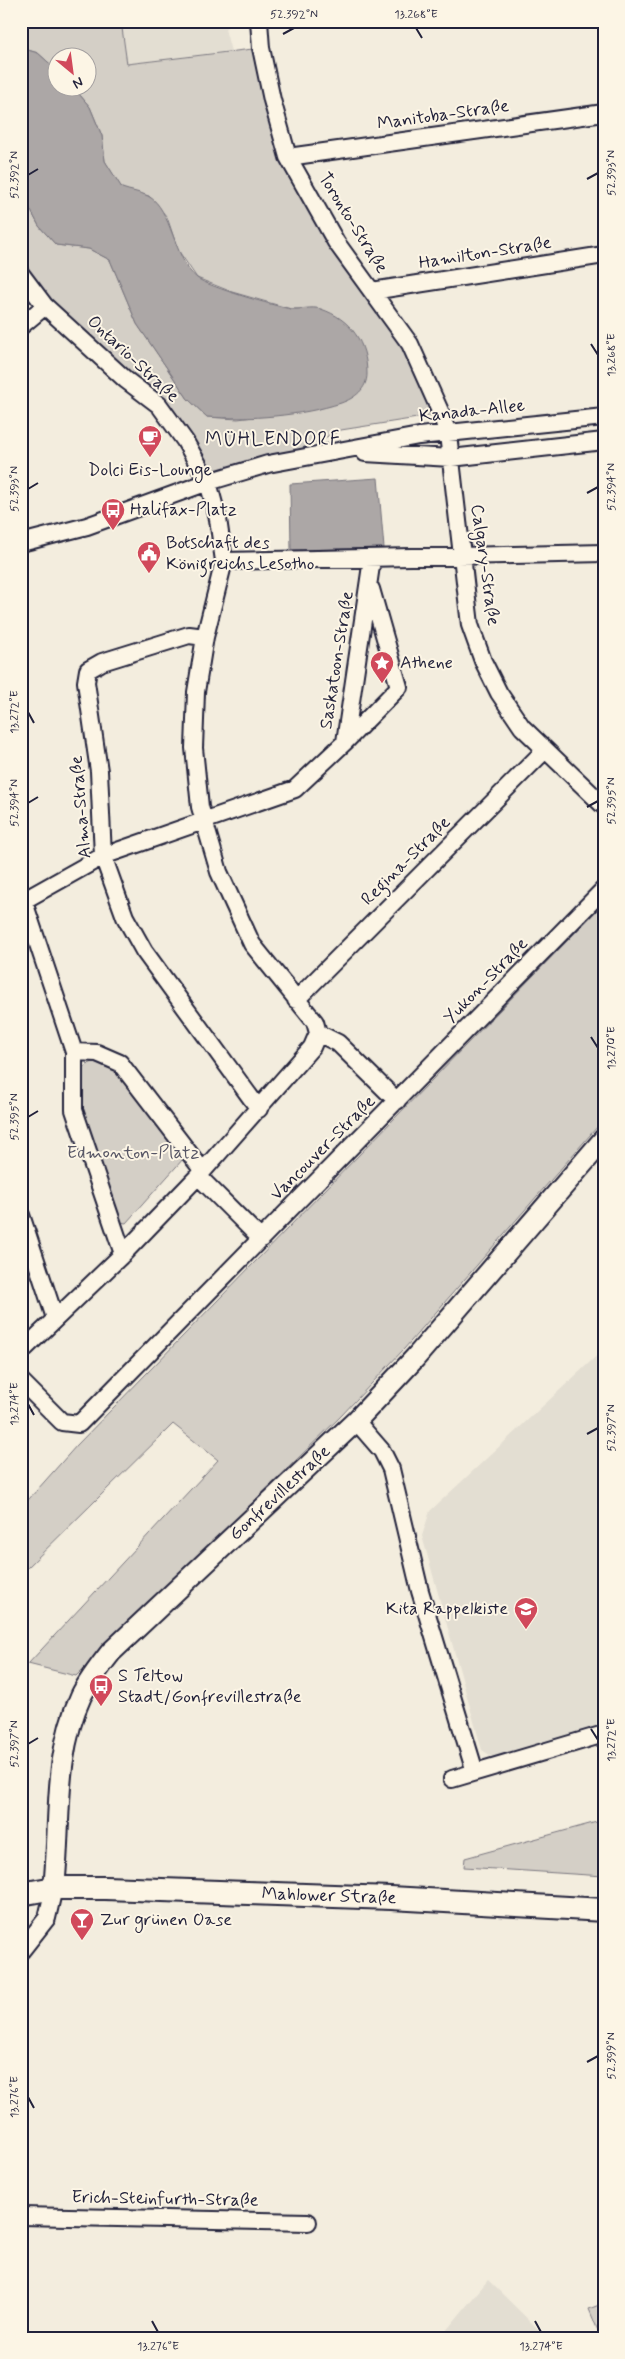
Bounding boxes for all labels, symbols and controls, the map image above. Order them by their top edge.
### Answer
text: 52.392°N [270,7,318,23]
text: 13.268°E [394,7,438,23]
north arrow [48,48,98,98]
text: N [69,72,86,93]
street label: Manitoba-Straße [376,94,511,136]
text: 52.393°N [604,150,620,196]
text: 52.392°N [7,151,23,199]
street label: Toronto-Straße [312,168,394,278]
street label: Hamilton-Straße [417,231,553,275]
street label: Ontario-Straße [82,310,184,408]
text: 13.268°E [604,333,620,377]
street label: Kanada-Allee [418,394,526,428]
cafe icon: Dolci Eis-Lounge [137,424,163,458]
district label: MÜHLENDORF [205,427,341,452]
place label: Dolci Eis-Lounge [88,458,212,483]
text: 52.394°N [604,463,620,511]
text: 52.393°N [7,466,23,512]
bus stop icon: Halifax-Platz [100,497,126,531]
place label: Halifax-Platz [130,498,237,522]
street label: Calgary-Straße [464,503,505,628]
place label: Botschaft des Königreichs Lesotho [166,531,314,578]
public building icon: Botschaft des Königreichs Lesotho [136,540,162,574]
street label: Saskatoon-Straße [314,589,360,731]
place icon: Athene [369,650,395,684]
place label: Athene [400,651,453,675]
text: 13.272°E [7,690,23,734]
street label: Alma-Straße [65,754,97,860]
text: 52.395°N [604,777,620,825]
text: 52.394°N [7,779,23,827]
street label: Regina-Straße [356,811,458,912]
street label: Yukon-Straße [438,932,534,1030]
text: 13.270°E [604,1026,620,1070]
street label: Vancouver-Straße [265,1090,381,1206]
text: 52.395°N [7,1093,23,1141]
park label: Edmonton-Platz [67,1141,199,1165]
text: 13.274°E [7,1382,23,1426]
text: 52.397°N [604,1404,620,1452]
street label: Gonfrevillestraße [224,1440,336,1546]
school or university icon: Kita Rappelkiste [513,1596,539,1630]
place label: Kita Rappelkiste [386,1597,508,1621]
place label: S Teltow Stadt/Gonfrevillestraße [118,1664,302,1709]
bus stop icon: S Teltow Stadt/Gonfrevillestraße [88,1673,114,1707]
text: 13.272°E [604,1718,620,1762]
text: 52.397°N [7,1720,23,1768]
street label: Mahlower Straße [261,1882,397,1910]
bar icon: Zur grünen Oase [69,1907,95,1941]
place label: Zur grünen Oase [100,1908,232,1933]
text: 52.399°N [604,2032,620,2080]
text: 13.276°E [7,2076,23,2118]
street label: Erich-Steinfurth-Straße [71,2185,259,2213]
text: 13.276°E [137,2339,179,2355]
text: 13.274°E [519,2339,563,2355]

